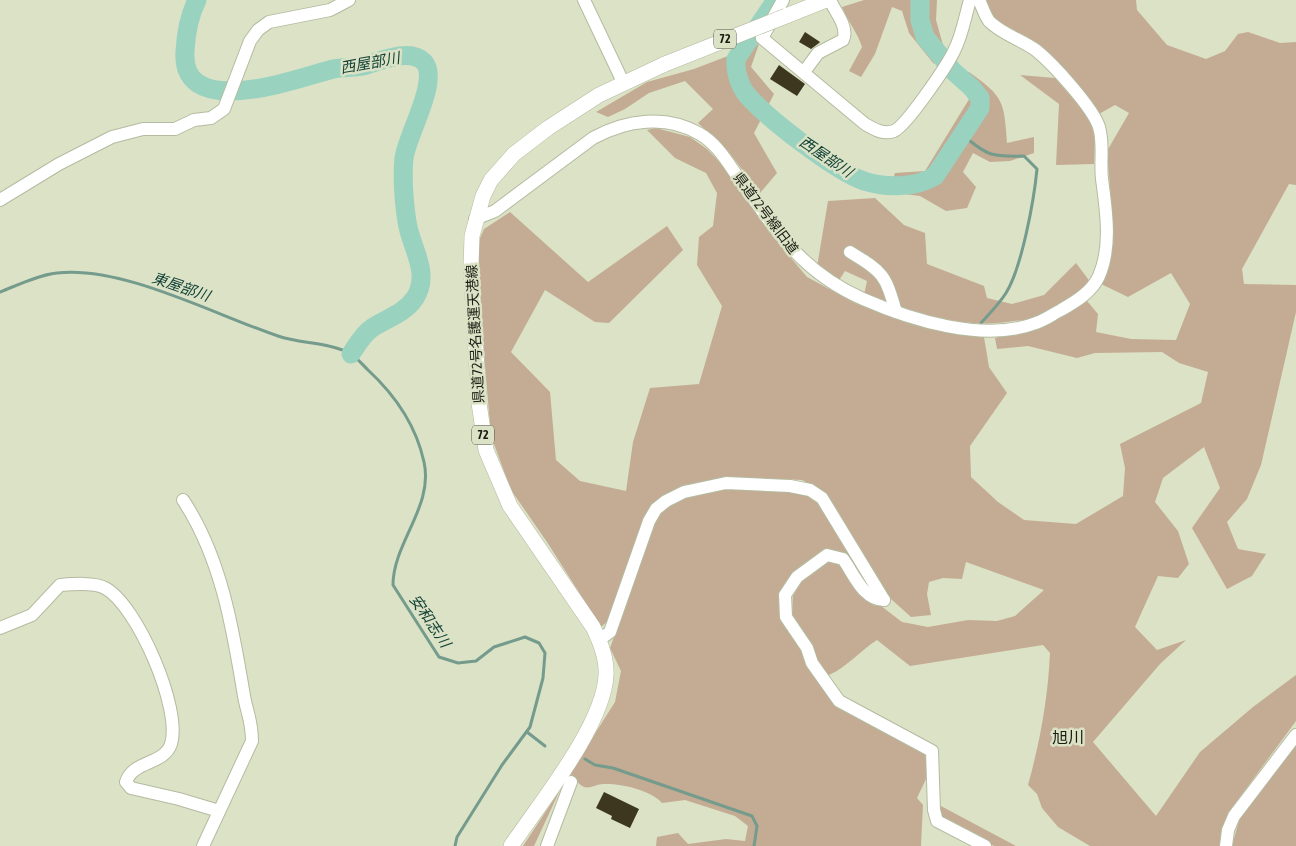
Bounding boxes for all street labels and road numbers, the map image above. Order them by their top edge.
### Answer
road number: 72 [714,30,736,48]
street label: 県道72号線旧道 [730,169,802,257]
street label: 県道72号名護運天港線 [463,264,487,404]
road number: 72 [472,426,494,444]

